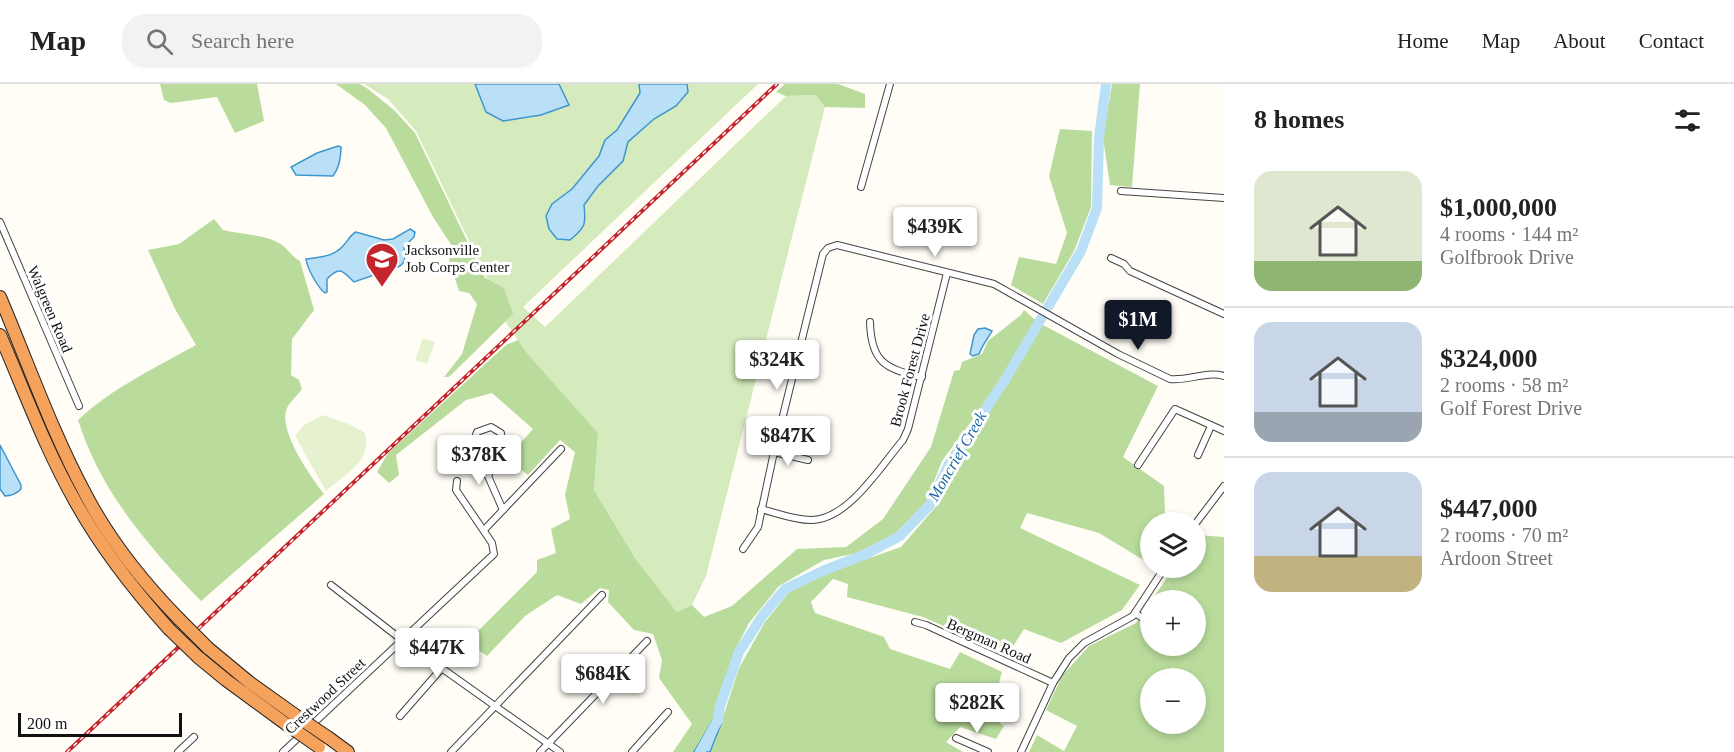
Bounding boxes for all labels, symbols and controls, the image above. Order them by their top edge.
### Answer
search box [122,14,542,68]
text: Map [30,25,86,56]
icon: search [143,25,176,58]
text: Search here [191,28,294,53]
text: Home [1397,29,1449,53]
text: Map [1482,29,1520,53]
text: About [1553,29,1606,53]
text: Contact [1639,29,1704,53]
icon: filters [1671,104,1704,137]
text: 8 homes [1254,105,1344,134]
text: $1,000,000 [1440,193,1557,222]
icon: home [1302,195,1374,267]
pin: $439K [893,207,977,258]
text: $439K [907,215,963,237]
text: 4 rooms · 144 m² [1440,223,1578,245]
school or university icon: Jacksonville Job Corps Center [364,241,400,288]
place label: Jacksonville Job Corps Center [405,242,509,275]
text: Golfbrook Drive [1440,246,1574,268]
street label: Walgreen Road [25,263,76,355]
pin: $1M [1109,300,1167,351]
text: $1M [1119,308,1157,330]
street label: Brook Forest Drive [887,311,933,428]
pin: $324K [735,340,819,391]
text: $324,000 [1440,344,1538,373]
icon: home [1302,346,1374,418]
text: $324K [749,348,805,370]
text: 2 rooms · 58 m² [1440,374,1568,396]
text: Golf Forest Drive [1440,397,1582,419]
water label: Moncrief Creek [924,408,991,505]
pin: $847K [746,416,830,467]
text: $847K [760,424,816,446]
pin: $378K [437,435,521,486]
text: $378K [451,443,507,465]
text: $447,000 [1440,494,1538,523]
icon: home [1302,496,1374,568]
map controls [1140,512,1206,734]
button: layers [1140,512,1206,578]
text: 2 rooms · 70 m² [1440,524,1568,546]
text: Ardoon Street [1440,547,1553,569]
button: + [1140,590,1206,656]
street label: Bergman Road [945,615,1034,667]
pin: $447K [395,628,479,679]
text: $447K [409,636,465,658]
street label: Crestwood Street [282,654,369,737]
pin: $684K [561,654,645,705]
text: $684K [575,662,631,684]
button: − [1140,668,1206,734]
pin: $282K [935,683,1019,734]
text: $282K [949,691,1005,713]
scale bar [18,710,182,738]
text: 200 m [27,715,67,732]

